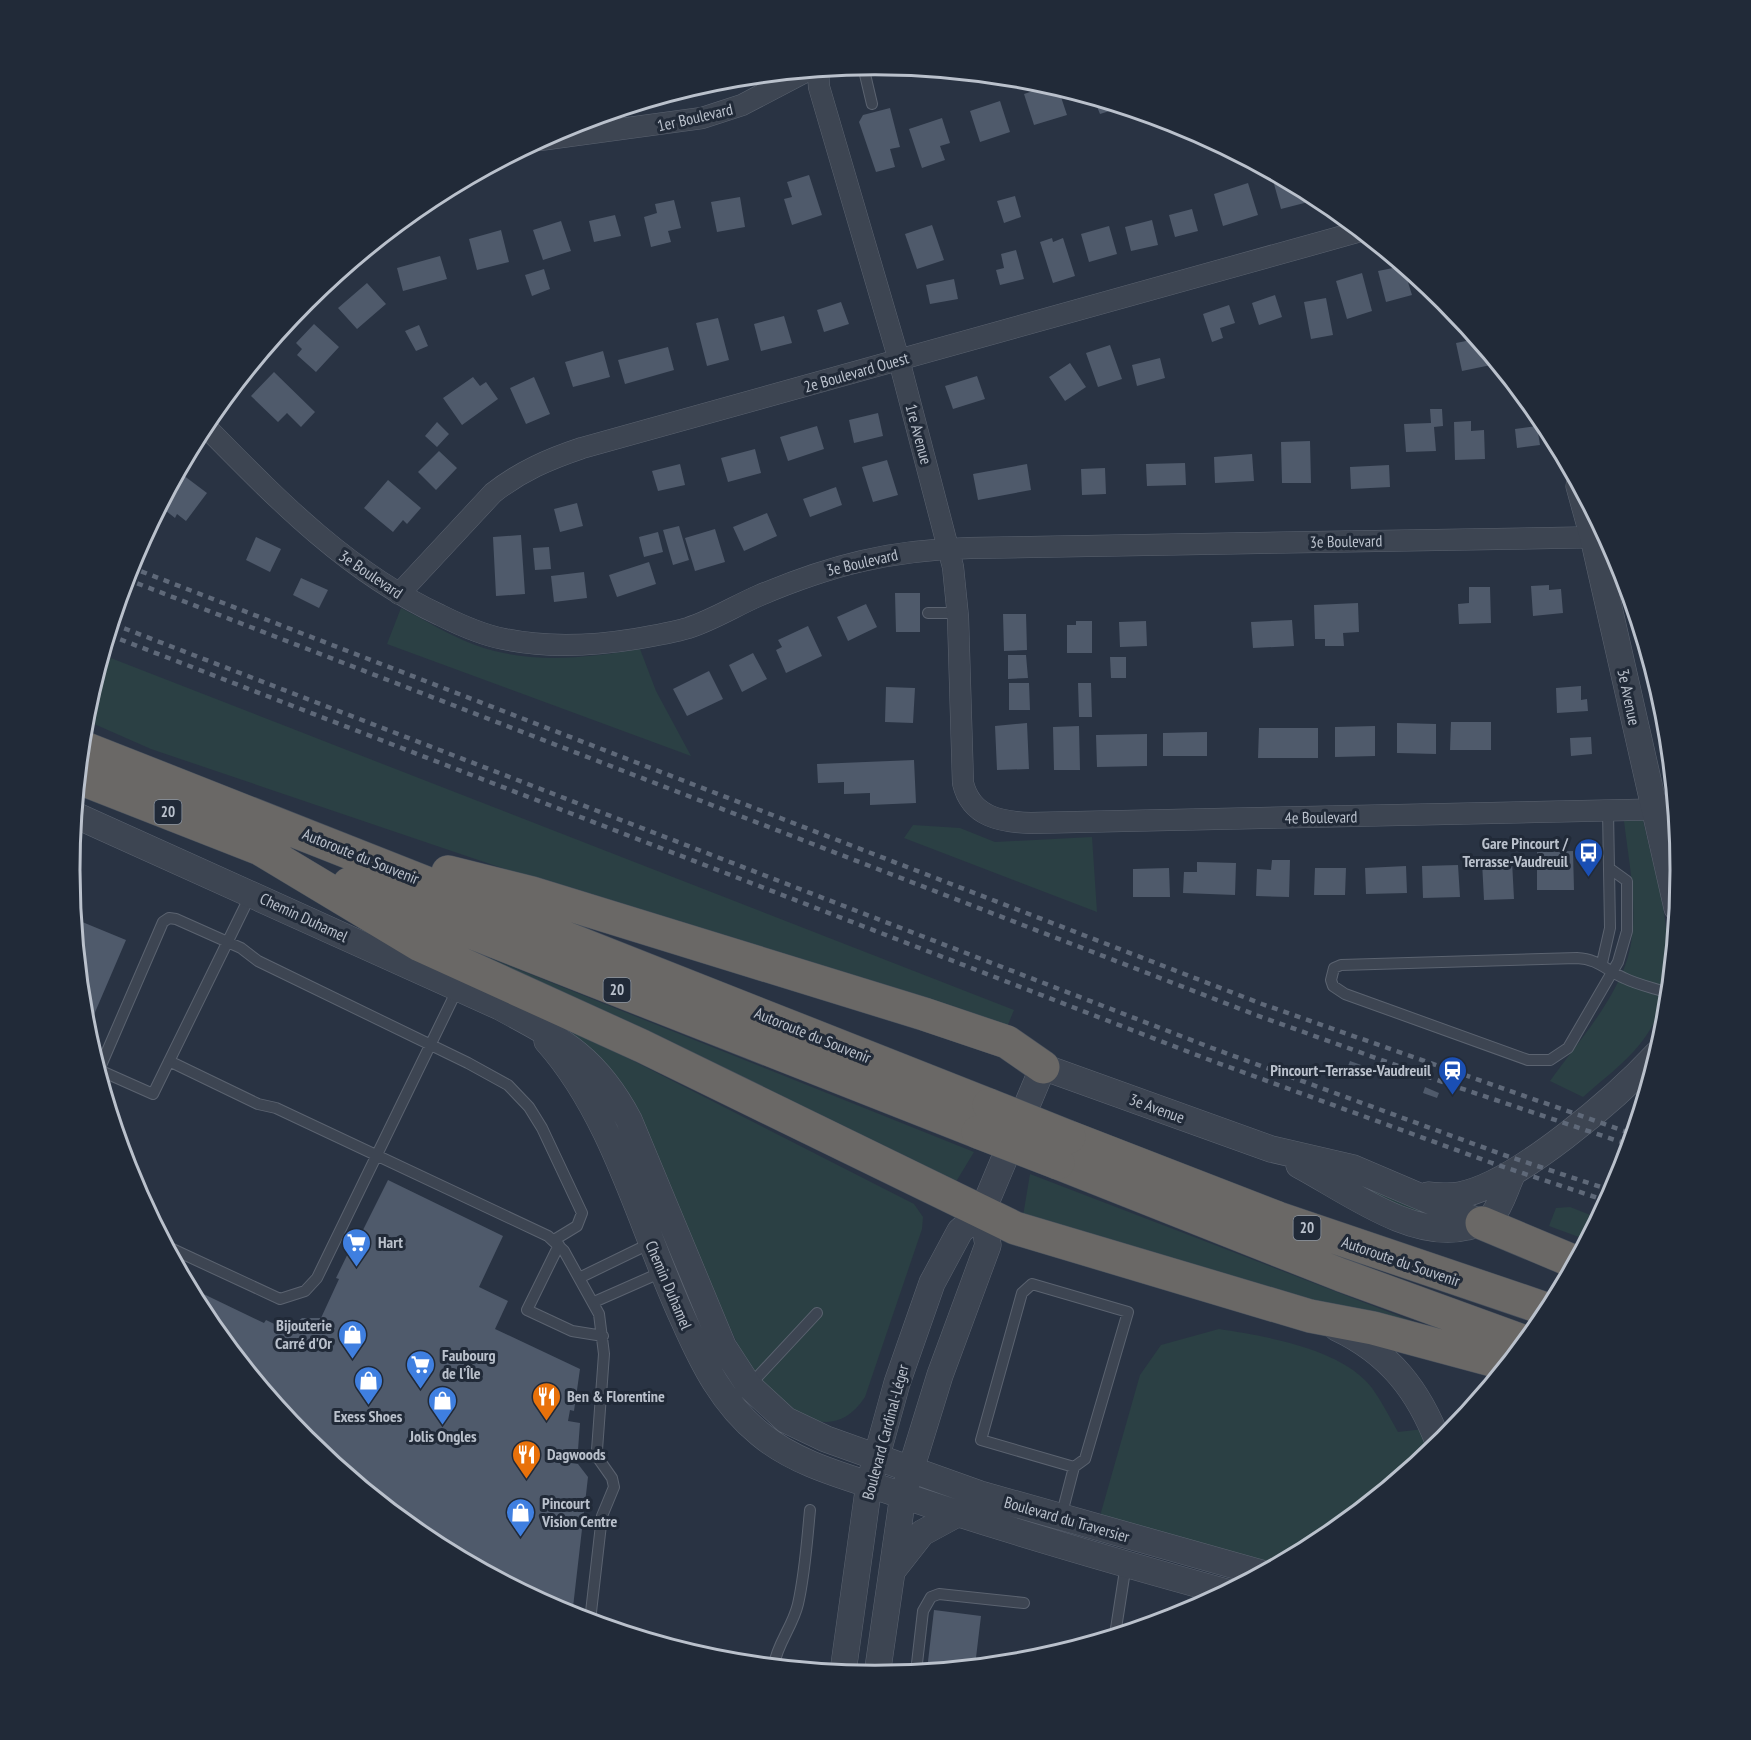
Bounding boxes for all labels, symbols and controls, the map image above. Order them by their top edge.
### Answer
street label: 1er Boulevard [655,99,735,135]
street label: 2e Boulevard Ouest [801,347,911,397]
street label: 1re Avenue [901,402,937,466]
street label: 3e Boulevard [1310,530,1383,552]
street label: 3e Boulevard [824,544,900,580]
street label: 3e Boulevard [335,545,407,603]
street label: 3e Avenue [1613,667,1645,727]
road number: 20 [154,800,182,824]
street label: 4e Boulevard [1285,806,1358,828]
street label: Autoroute du Souvenir [300,824,423,889]
place label: Gare Pincourt / Terrasse-Vaudreuil [1463,833,1568,871]
bus stop icon: Gare Pincourt / Terrasse-Vaudreuil [1573,836,1605,878]
street label: Chemin Duhamel [257,888,351,946]
road number: 20 [604,978,630,1002]
street label: Autoroute du Souvenir [752,1003,875,1068]
station icon: Pincourt–Terrasse-Vaudreuil [1436,1054,1468,1096]
place label: Pincourt–Terrasse-Vaudreuil [1270,1060,1431,1080]
street label: 3e Avenue [1127,1089,1187,1127]
road number: 20 [1294,1216,1320,1240]
supermarket icon: Hart [341,1226,373,1268]
street label: Autoroute du Souvenir [1339,1231,1463,1291]
place label: Hart [378,1232,403,1252]
street label: Chemin Duhamel [641,1237,697,1333]
place label: Bijouterie Carré d'Or [275,1315,332,1353]
shop icon: Bijouterie Carré d'Or [337,1318,369,1360]
place label: Faubourg de l’Île [442,1345,496,1383]
supermarket icon: Faubourg de l’Île [405,1348,437,1390]
street label: Boulevard Cardinal-Léger [857,1362,913,1502]
shop icon: Exess Shoes [352,1364,384,1406]
restaurant icon: Ben & Florentine [530,1380,562,1422]
shop icon: Jolis Ongles [427,1384,459,1426]
place label: Ben & Florentine [567,1386,665,1406]
place label: Exess Shoes [334,1406,403,1426]
place label: Jolis Ongles [408,1426,477,1446]
restaurant icon: Dagwoods [510,1438,542,1480]
place label: Dagwoods [547,1444,606,1464]
street label: Boulevard du Traversier [1002,1492,1132,1547]
place label: Pincourt Vision Centre [541,1493,617,1531]
shop icon: Pincourt Vision Centre [505,1496,537,1538]

